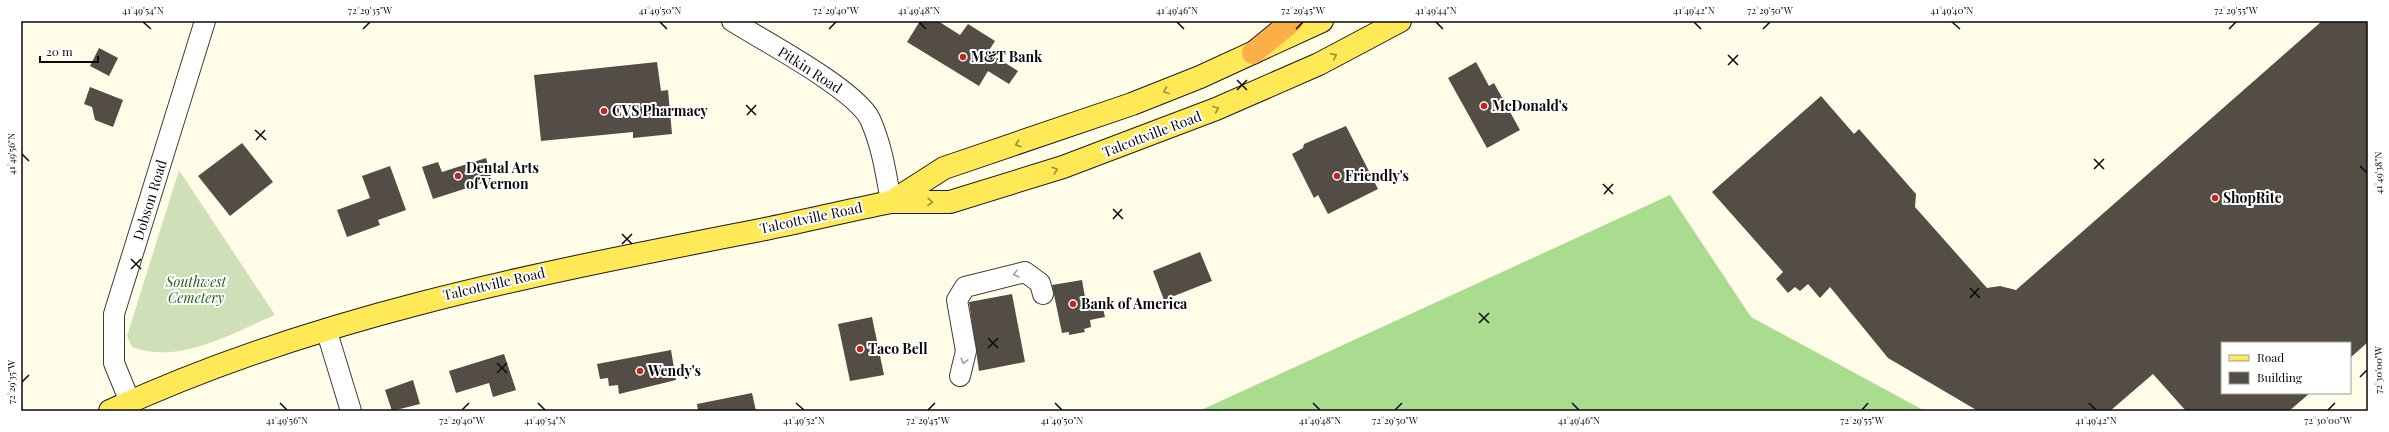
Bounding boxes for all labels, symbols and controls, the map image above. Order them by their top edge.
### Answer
text: 41°49'54"N [122,3,164,17]
text: 72°29'35"W [348,3,393,17]
text: 41°49'50"N [639,3,681,17]
text: 72°29'40"W [813,3,860,17]
text: 41°49'48"N [898,3,940,17]
text: 41°49'46"N [1156,3,1198,17]
text: 72°29'45"W [1281,3,1326,17]
text: 41°49'44"N [1415,3,1457,17]
text: 41°49'42"N [1673,3,1715,17]
text: 72°29'50"W [1747,3,1794,17]
text: 41°49'40"N [1931,3,1973,17]
text: 72°29'55"W [2214,3,2259,17]
scale bar [40,38,98,64]
street label: Pitkin Road [775,42,846,97]
text: 20 m [46,43,73,59]
place label: M&T Bank [971,47,1043,66]
marker: M&T Bank [958,52,968,62]
one-way arrow [1330,53,1337,61]
one-way arrow [1163,86,1170,94]
place label: McDonald's [1492,96,1568,115]
place label: CVS Pharmacy [612,101,709,120]
marker: McDonald's [1479,101,1489,111]
marker: CVS Pharmacy [599,106,609,116]
street label: Talcottville Road [1100,106,1204,161]
one-way arrow [1212,106,1219,114]
text: 41°49'56"N [4,133,18,175]
one-way arrow [1014,140,1021,148]
text: 41°49'38"N [2371,152,2385,194]
street label: Dobson Road [128,157,171,242]
place label: Dental Arts of Vernon [466,158,539,193]
one-way arrow [1051,166,1058,175]
place label: Friendly's [1345,166,1409,185]
marker: Dental Arts of Vernon [453,171,463,181]
marker: Friendly's [1332,171,1342,181]
place label: ShopRite [2223,188,2282,207]
marker: ShopRite [2210,193,2220,203]
street label: Talcottville Road [758,197,864,238]
one-way arrow [927,198,933,206]
street label: Talcottville Road [441,263,547,305]
one-way arrow [1013,270,1019,278]
park label: Southwest Cemetery [165,272,227,307]
place label: Bank of America [1081,294,1188,313]
marker: Bank of America [1068,299,1078,309]
place label: Taco Bell [868,339,928,358]
legend [2221,342,2351,394]
marker: Taco Bell [855,344,865,354]
text: 72°30'00"W [2371,345,2385,394]
text: Road [2257,349,2284,365]
one-way arrow [960,357,969,364]
text: 72°29'35"W [4,359,18,404]
place label: Wendy's [647,361,701,380]
marker: Wendy's [635,366,645,376]
text: Building [2257,369,2303,385]
text: 41°49'56"N [266,413,308,427]
text: 72°29'40"W [439,413,486,427]
text: 41°49'54"N [524,413,566,427]
text: 41°49'52"N [783,413,825,427]
text: 72°29'45"W [906,413,951,427]
text: 41°49'50"N [1041,413,1083,427]
text: 41°49'48"N [1299,413,1341,427]
text: 72°29'50"W [1372,413,1419,427]
text: 41°49'46"N [1558,413,1600,427]
text: 72°29'55"W [1840,413,1885,427]
text: 41°49'42"N [2075,413,2117,427]
text: 72°30'00"W [2304,413,2353,427]

